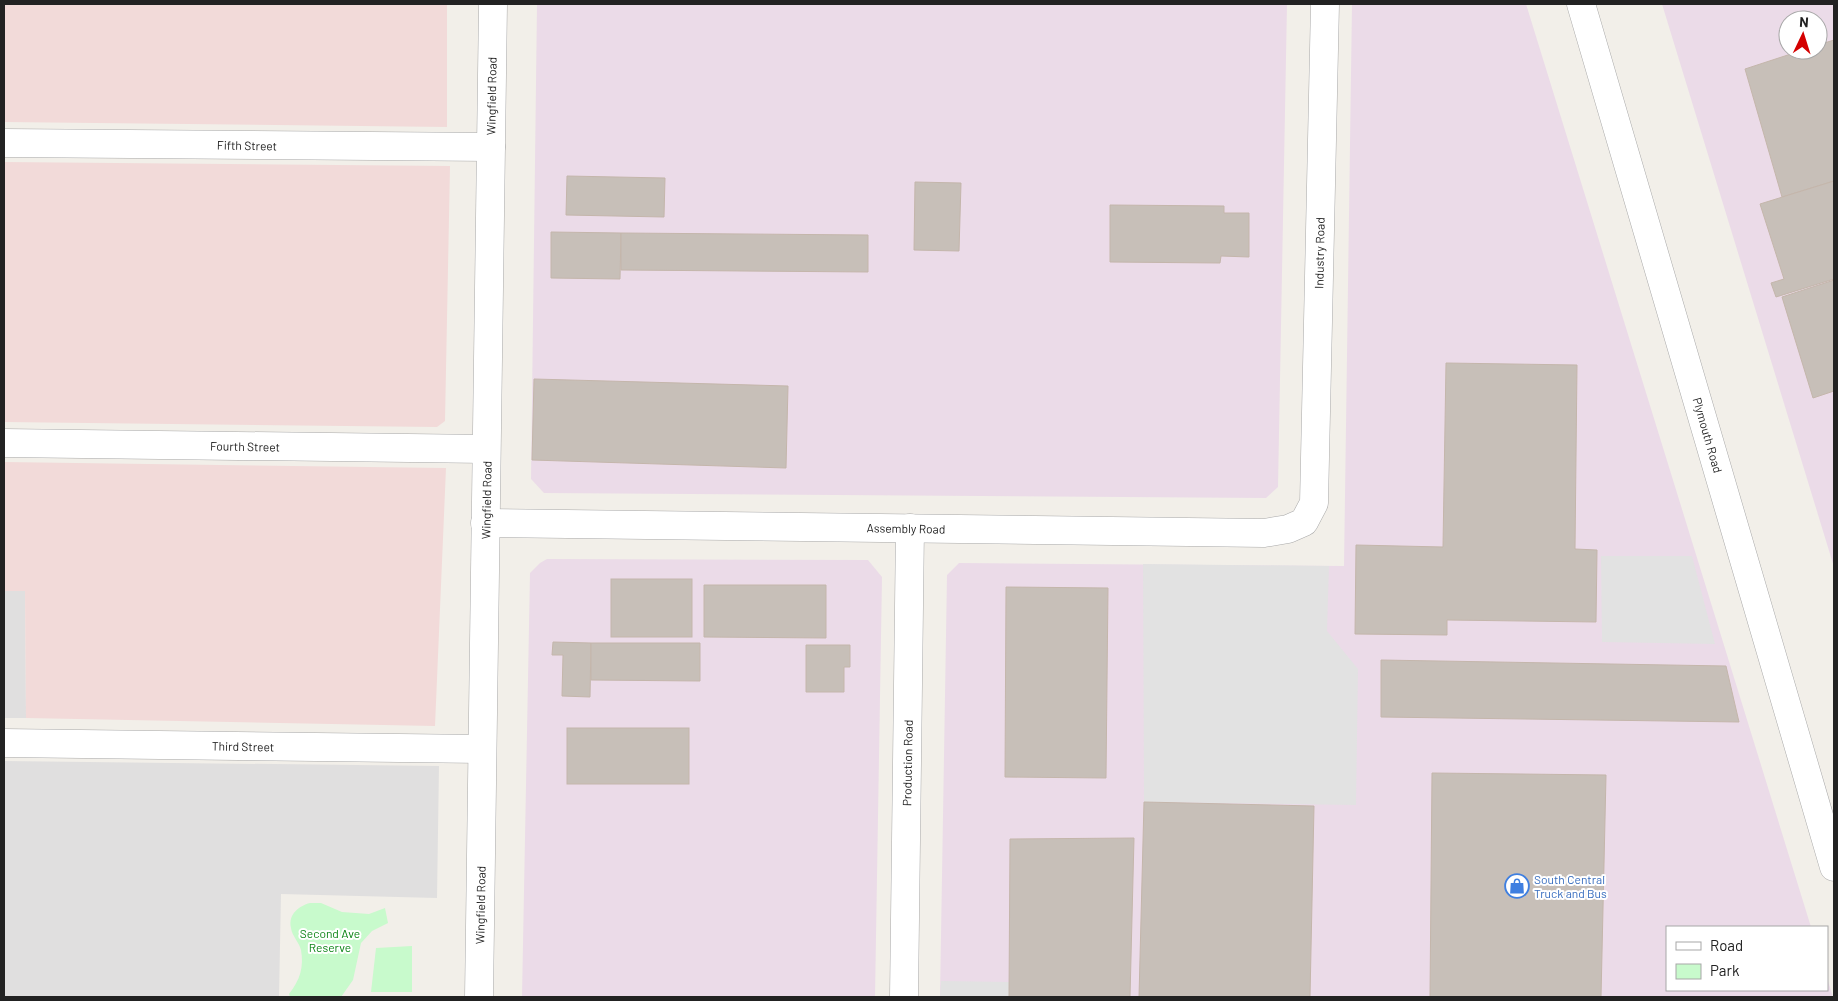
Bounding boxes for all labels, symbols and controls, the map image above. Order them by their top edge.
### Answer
north arrow [1778,10,1828,60]
text: N [1799,13,1809,30]
street label: Wingfield Road [483,57,499,135]
street label: Fifth Street [217,137,277,153]
street label: Industry Road [1311,217,1327,289]
street label: Plymouth Road [1691,396,1725,474]
street label: Fourth Street [210,438,280,454]
street label: Wingfield Road [478,461,494,539]
street label: Assembly Road [867,520,945,536]
street label: Production Road [899,720,915,806]
street label: Third Street [212,738,274,754]
street label: Wingfield Road [472,866,488,944]
place label: South Central Truck and Bus [1534,872,1607,900]
shop icon: South Central Truck and Bus [1504,873,1530,899]
park label: Second Ave Reserve [300,926,360,954]
legend [1666,926,1828,991]
text: Road [1710,936,1743,954]
text: Park [1710,961,1740,979]

